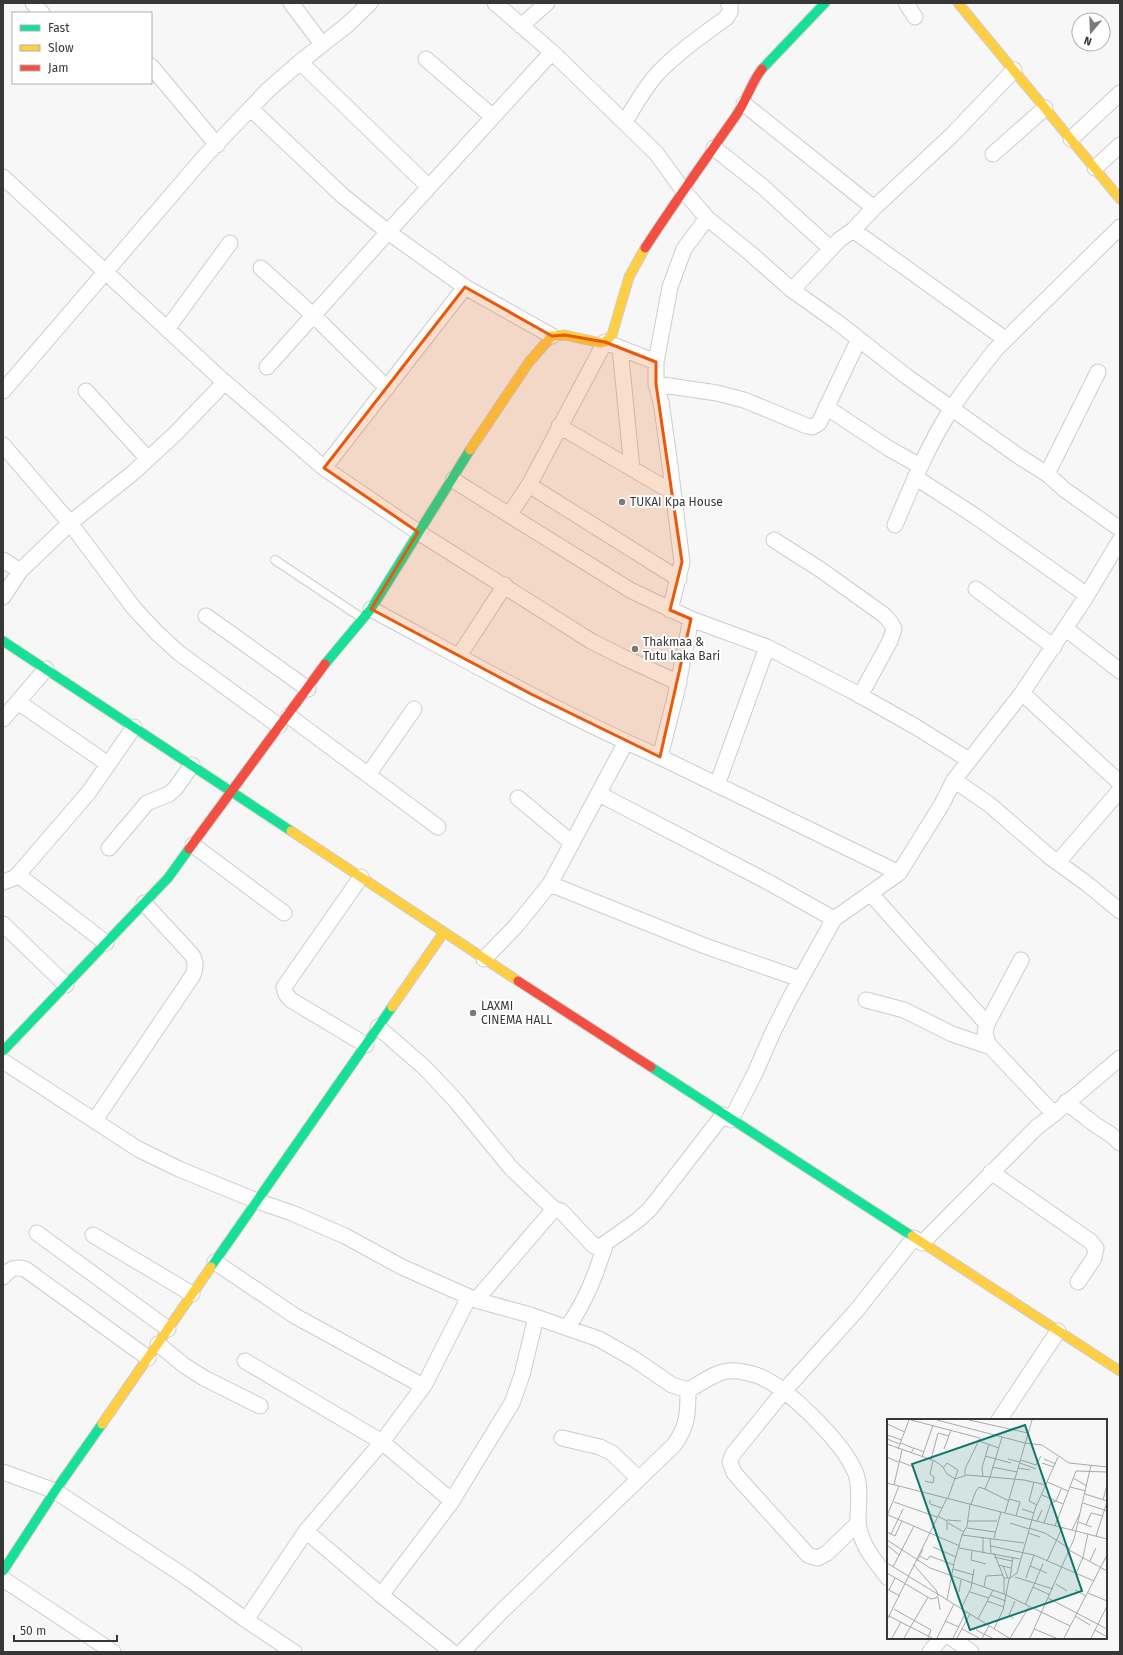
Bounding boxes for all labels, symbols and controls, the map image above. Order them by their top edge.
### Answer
legend [12,12,152,84]
north arrow [1071,12,1111,52]
text: Fast [48,21,70,35]
text: N [1082,34,1093,48]
text: Slow [48,41,74,55]
text: Jam [48,61,68,75]
place label: TUKAI Kpa House [630,495,723,509]
marker: TUKAI Kpa House [617,497,627,507]
place label: Thakmaa & Tutu kaka Bari [643,635,720,663]
marker: Thakmaa & Tutu kaka Bari [630,644,640,654]
place label: LAXMI CINEMA HALL [481,999,552,1027]
marker: LAXMI CINEMA HALL [468,1008,478,1018]
inset map [887,1419,1107,1639]
scale bar [14,1617,117,1643]
text: 50 m [20,1624,46,1638]

